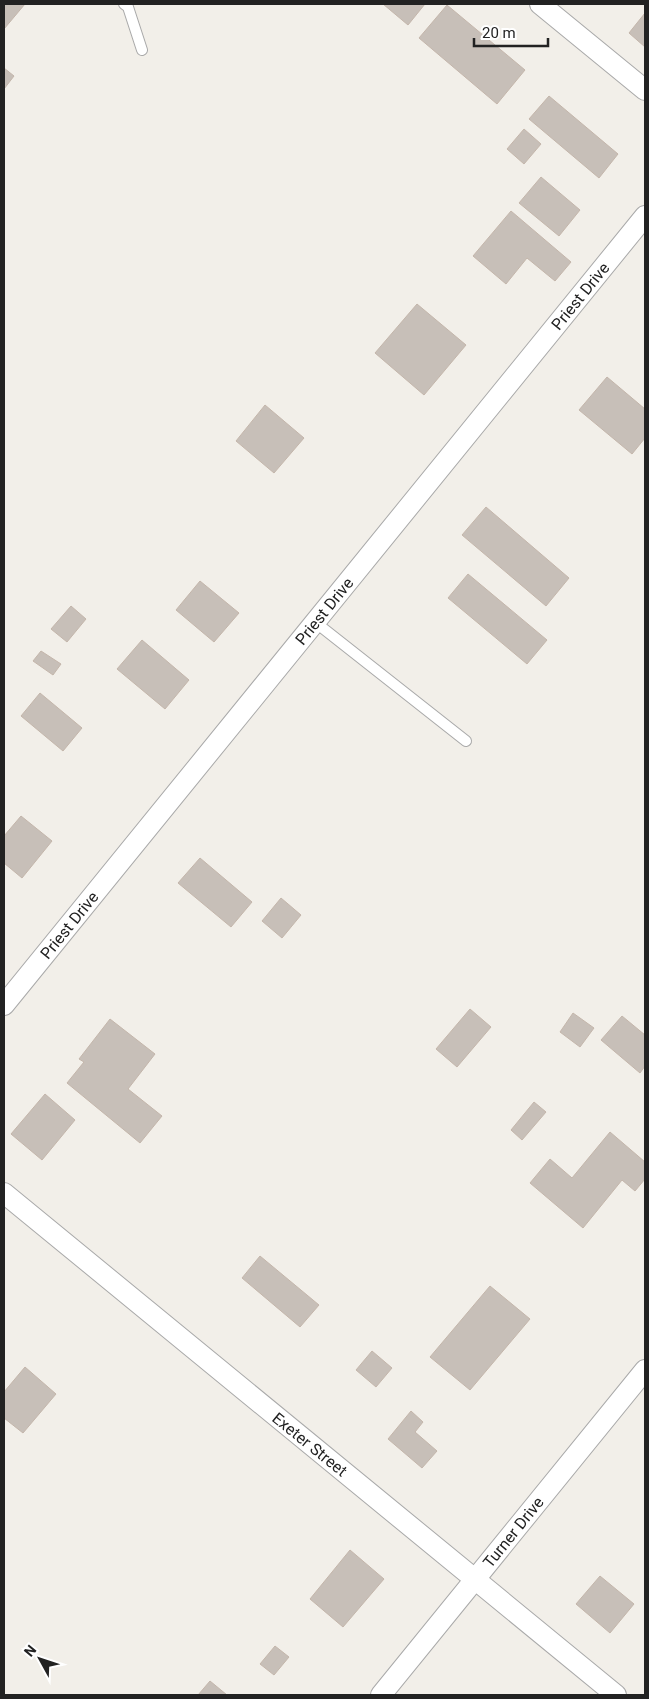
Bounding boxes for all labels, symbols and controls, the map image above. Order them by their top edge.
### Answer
scale bar [474,15,548,47]
text: 20 m [482,24,516,42]
street label: Priest Drive [547,259,613,334]
street label: Priest Drive [291,574,357,649]
street label: Priest Drive [36,888,102,963]
street label: Exeter Street [268,1408,351,1480]
street label: Turner Drive [479,1493,548,1572]
north arrow [15,1634,65,1684]
text: N [21,1642,39,1660]

